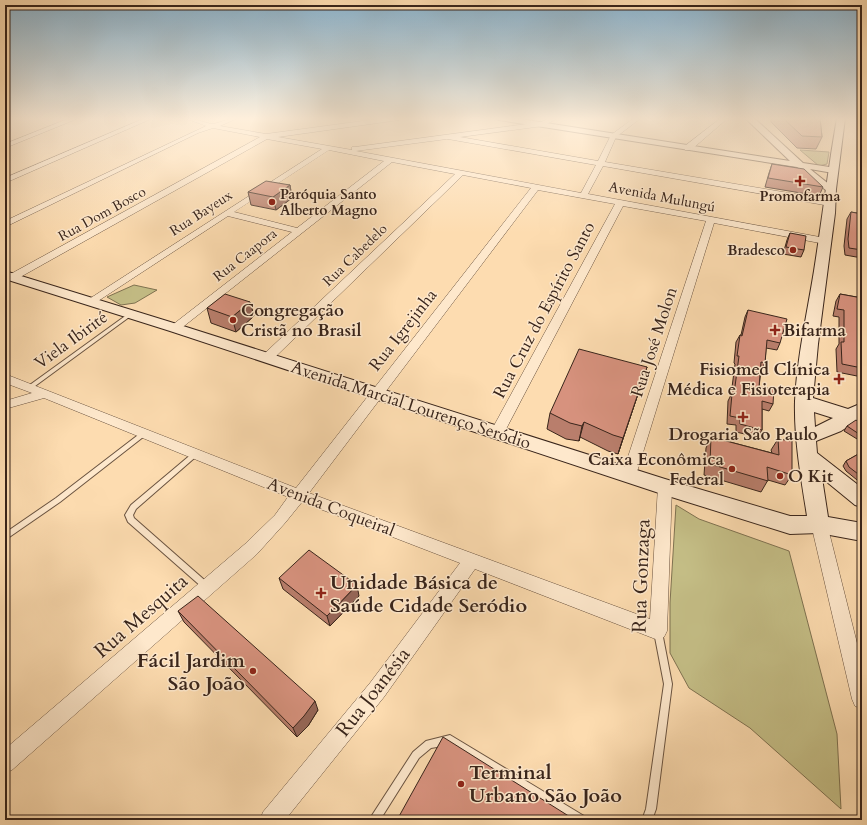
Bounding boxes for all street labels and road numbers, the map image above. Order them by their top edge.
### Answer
street label: Avenida Mulungú [607,177,717,217]
street label: Rua Dom Bosco [55,182,150,246]
street label: Rua Bayeux [166,186,236,240]
street label: Rua Cruz do Espírito Santo [488,218,600,402]
street label: Rua Cabedelo [319,219,392,291]
street label: Rua Caapora [209,224,281,286]
street label: Rua Igrejinha [364,284,443,376]
street label: Rua José Molon [625,284,683,400]
street label: Viela Ibirité [30,306,112,374]
street label: Avenida Marcial Lourenço Seródio [288,355,534,455]
street label: Avenida Coqueiral [264,472,399,542]
street label: Rua Gonzaga [626,518,656,634]
street label: Rua Mesquita [88,568,194,664]
street label: Rua Joanésia [330,641,417,742]

